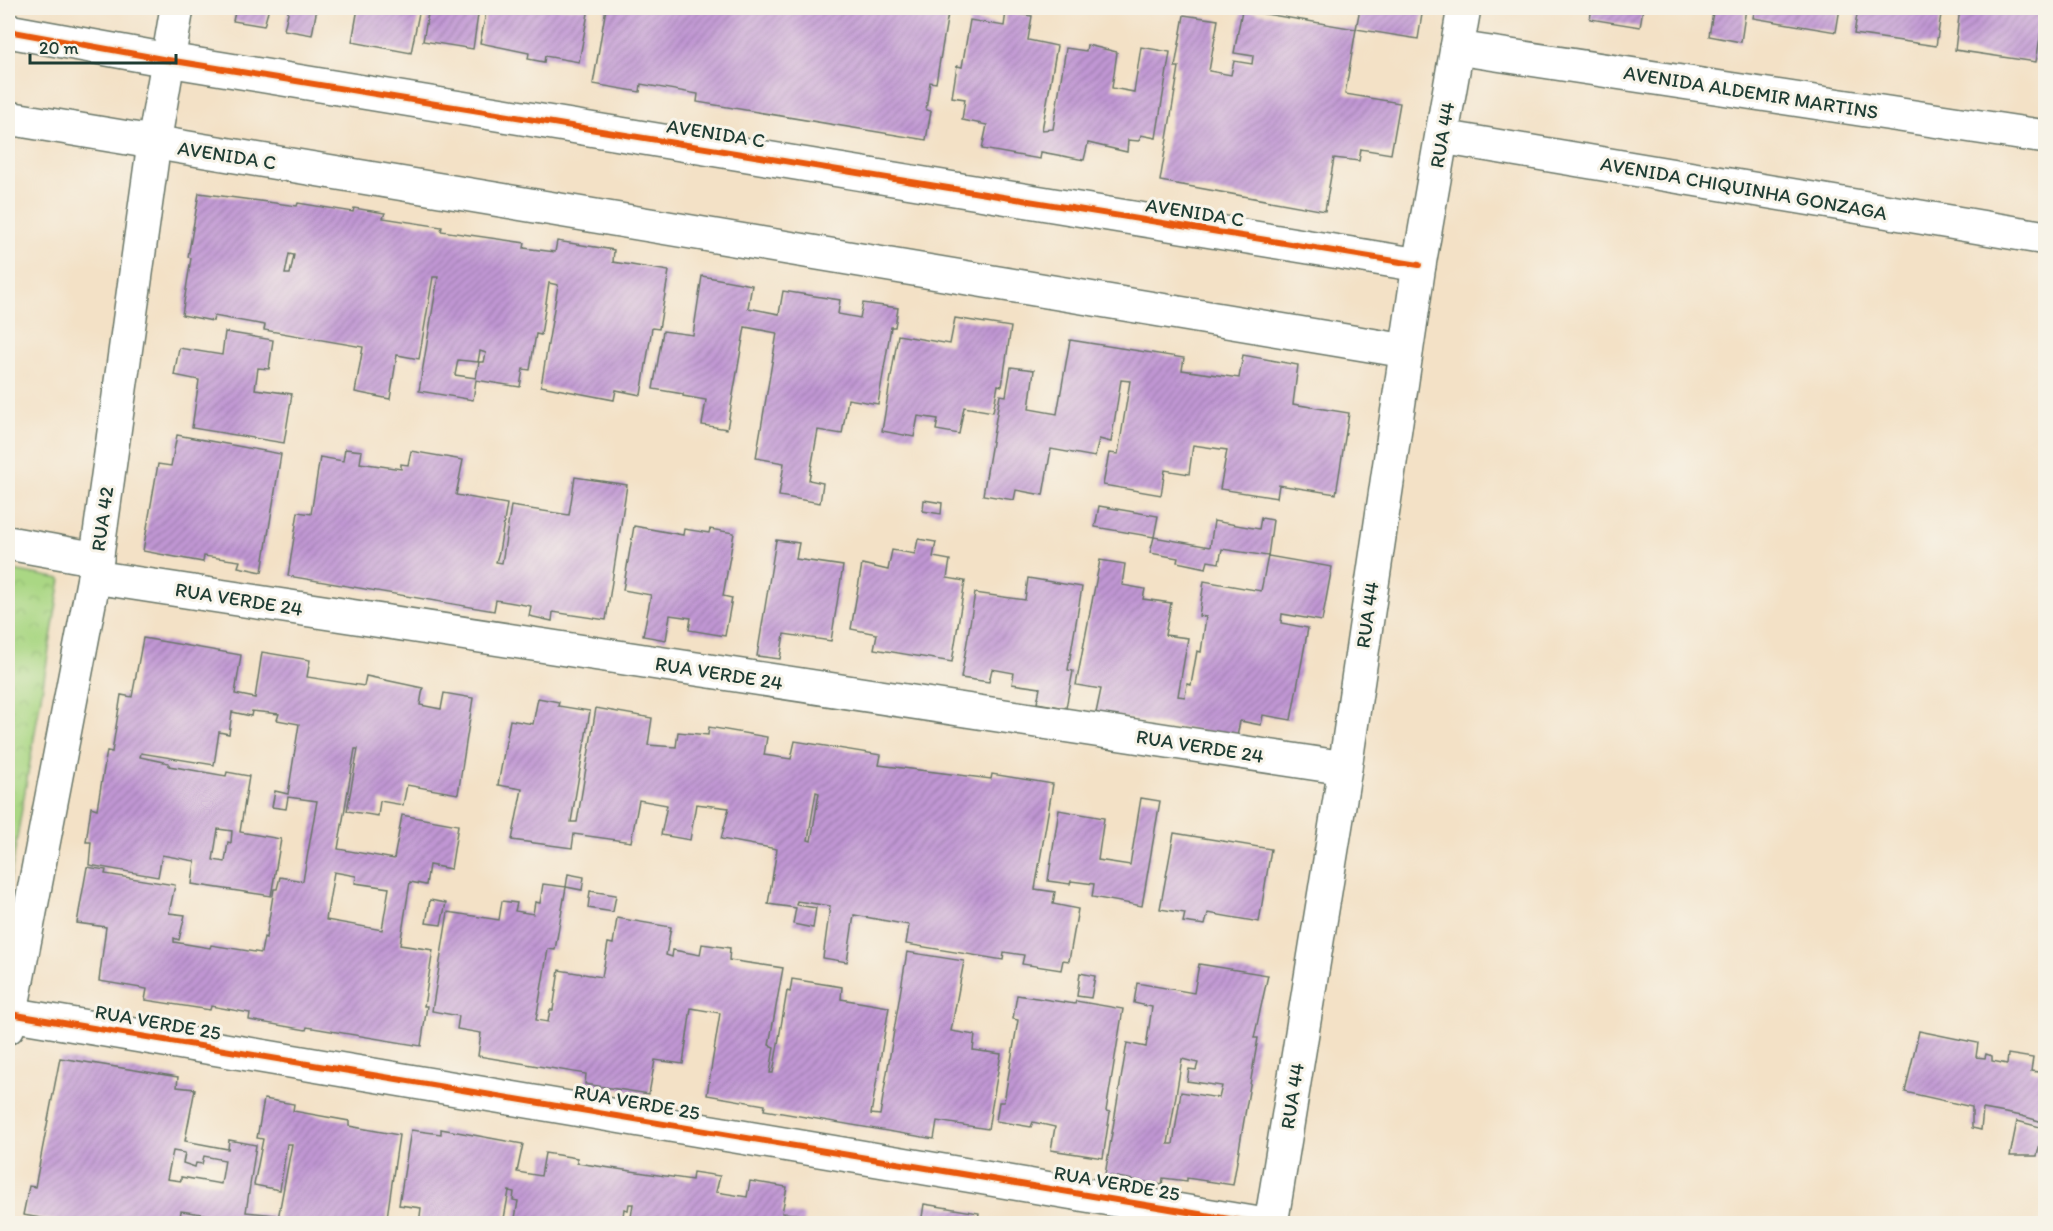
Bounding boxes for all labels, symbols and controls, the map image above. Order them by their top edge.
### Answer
scale bar [30,27,176,65]
text: 20 m [39,37,79,59]
street label: AVENIDA ALDEMIR MARTINS [1622,60,1880,124]
street label: RUA 44 [1424,100,1460,170]
street label: AVENIDA C [665,113,767,153]
street label: AVENIDA C [176,135,278,175]
street label: AVENIDA CHIQUINHA GONZAGA [1599,151,1889,225]
street label: AVENIDA C [1144,192,1246,232]
street label: RUA 42 [86,485,118,553]
street label: RUA VERDE 24 [173,577,305,621]
street label: RUA 44 [1350,580,1384,650]
street label: RUA VERDE 24 [653,651,785,695]
street label: RUA VERDE 24 [1134,724,1266,768]
street label: RUA VERDE 25 [93,999,223,1045]
street label: RUA 44 [1275,1061,1309,1131]
street label: RUA VERDE 25 [572,1079,702,1125]
street label: RUA VERDE 25 [1052,1160,1182,1206]

